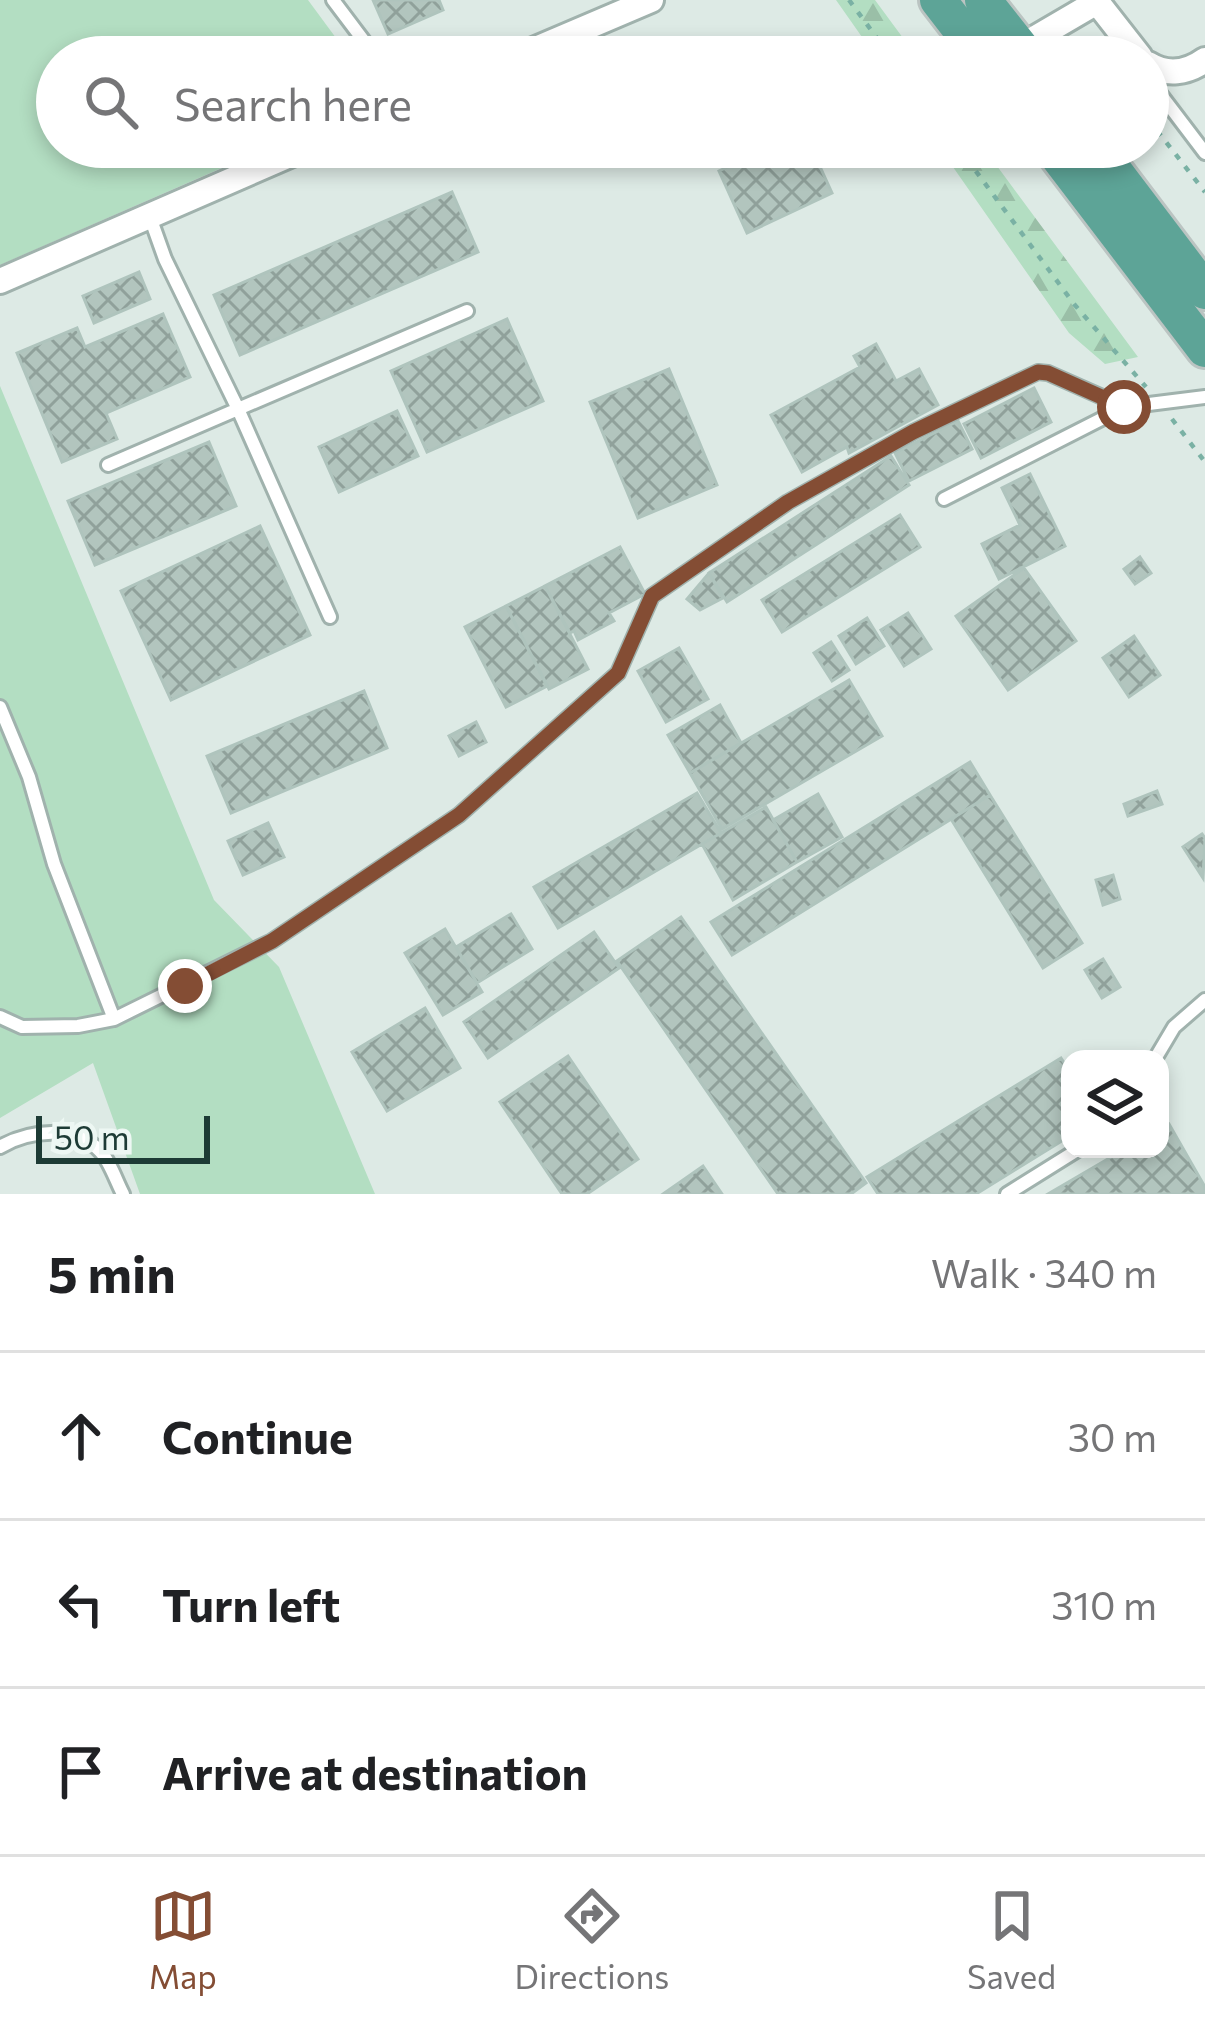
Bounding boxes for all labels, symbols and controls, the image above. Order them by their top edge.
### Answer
search box [36,36,1169,168]
icon: search [78,69,144,135]
text: Search here [174,75,412,130]
route start [1097,380,1151,434]
route end [158,959,212,1013]
map controls [1061,1050,1169,1158]
button: layers [1061,1050,1169,1158]
scale bar [36,1110,210,1163]
text: 50 m [54,1116,130,1157]
text: 5 min [48,1241,176,1304]
text: Walk · 340 m [931,1248,1157,1296]
icon: ahead [48,1403,114,1469]
text: Continue [162,1408,353,1463]
text: 30 m [1068,1412,1157,1460]
icon: left [48,1571,114,1637]
text: Turn left [162,1576,340,1631]
text: 310 m [1051,1580,1157,1628]
icon: arrive [48,1739,114,1805]
text: Arrive at destination [162,1744,588,1799]
tab: Map [149,1883,217,1996]
tab: Directions [515,1883,669,1996]
tab: Saved [967,1883,1056,1996]

